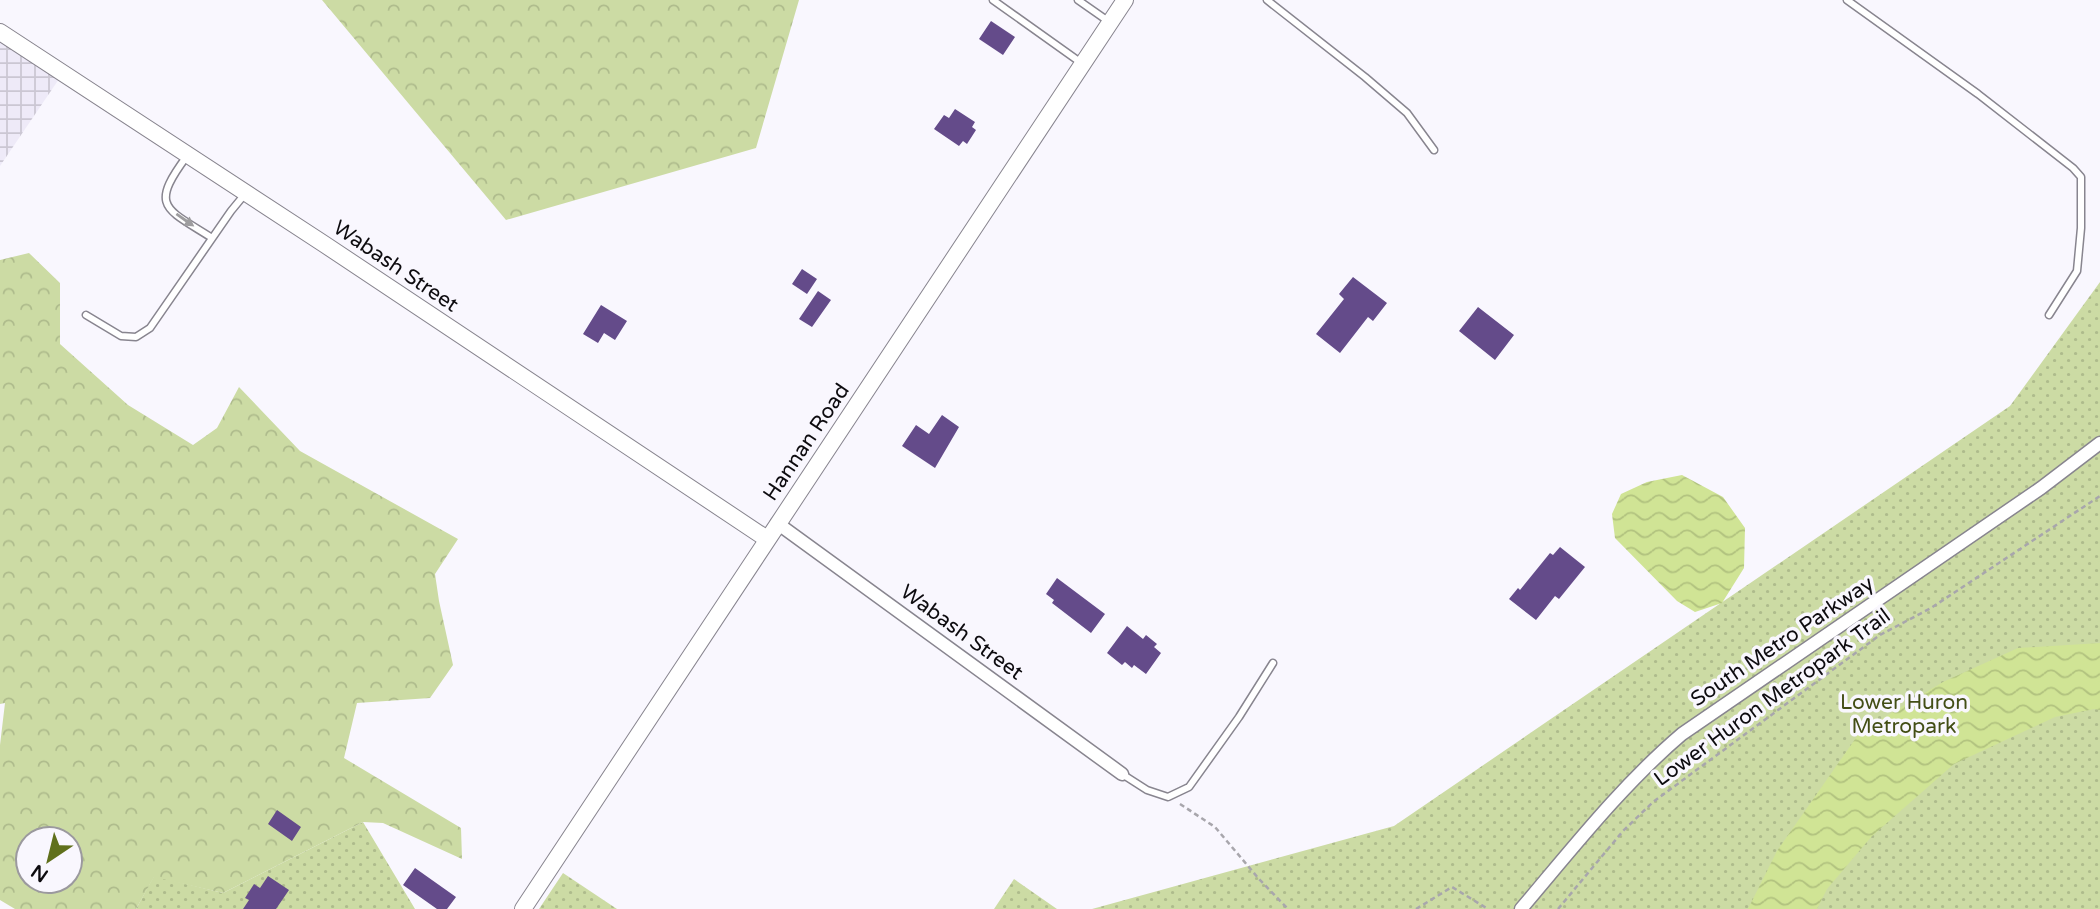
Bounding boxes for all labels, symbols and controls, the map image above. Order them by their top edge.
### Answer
one-way arrow [176,213,194,227]
street label: Wabash Street [328,215,463,317]
street label: Hannan Road [758,379,855,506]
street label: South Metro Parkway [1686,571,1878,712]
street label: Wabash Street [895,580,1028,685]
street label: Lower Huron Metropark Trail [1649,603,1895,792]
park label: Lower Huron Metropark [1840,690,1968,739]
north arrow [14,825,84,895]
text: N [27,860,52,886]

